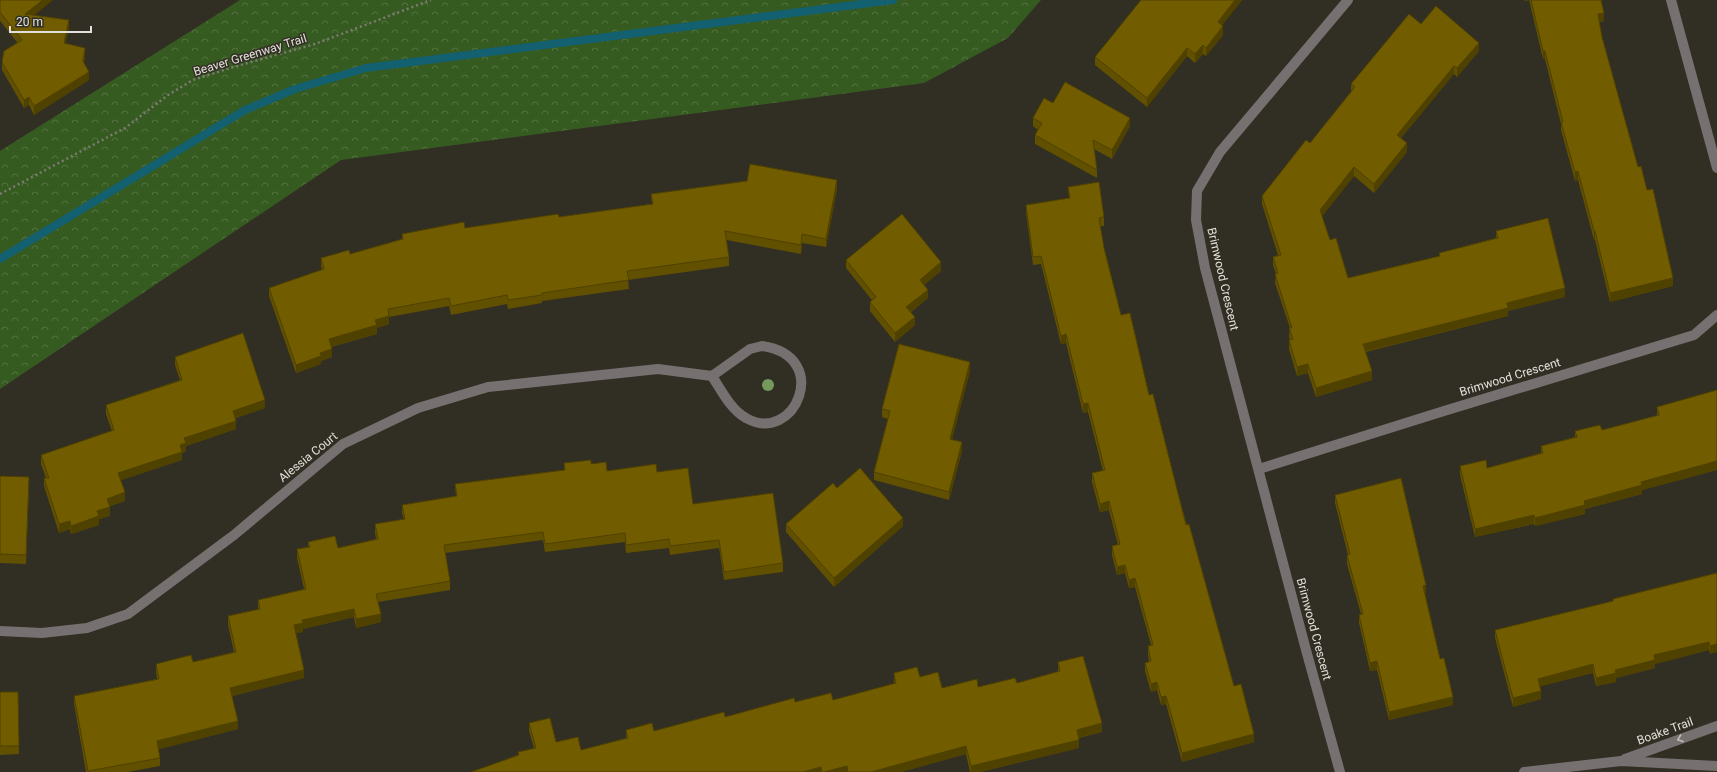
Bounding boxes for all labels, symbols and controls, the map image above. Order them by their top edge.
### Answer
scale bar [10,8,91,34]
text: 20 m [16,15,43,29]
street label: Beaver Greenway Trail [192,31,308,79]
street label: Brimwood Crescent [1204,226,1242,332]
street label: Brimwood Crescent [1458,355,1562,399]
street label: Alessia Court [276,429,340,485]
street label: Brimwood Crescent [1294,576,1334,682]
street label: Boake Trail [1635,714,1695,748]
one-way arrow [1677,735,1684,743]

